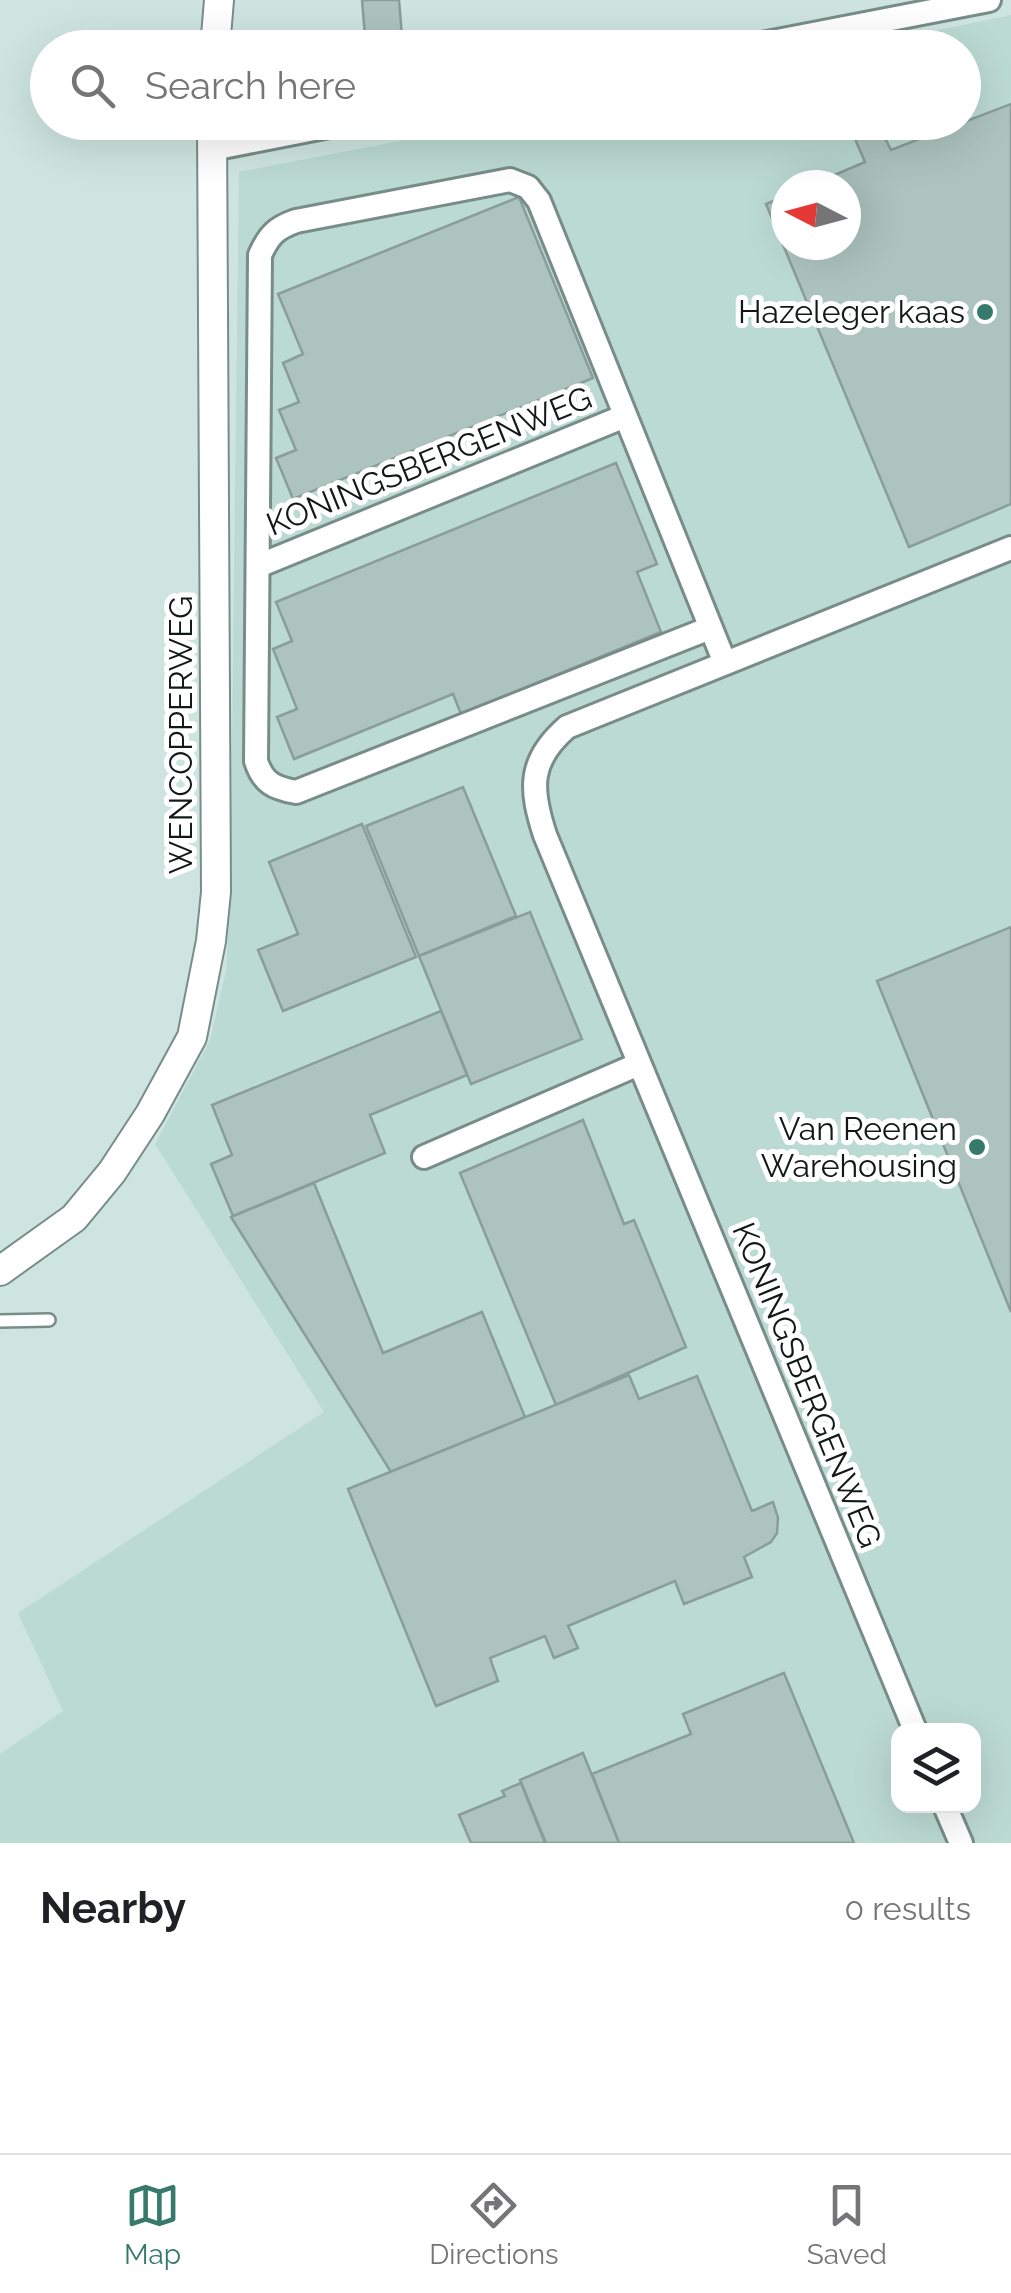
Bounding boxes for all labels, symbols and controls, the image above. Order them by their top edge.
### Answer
search box [30,30,981,140]
icon: search [65,58,120,113]
text: Search here [145,63,356,108]
north arrow [771,170,861,260]
place label: Hazeleger kaas [738,293,965,330]
marker: Hazeleger kaas [974,301,996,323]
street label: KONINGSBERGENWEG [261,378,597,543]
street label: WENCOPPERWEG [162,596,199,874]
place label: Van Reenen Warehousing [761,1110,957,1184]
marker: Van Reenen Warehousing [966,1136,988,1158]
street label: KONINGSBERGENWEG [725,1217,890,1553]
map controls [891,1723,981,1813]
button: layers [891,1723,981,1813]
text: Nearby [40,1884,186,1933]
text: 0 results [844,1890,971,1927]
tab: Map [124,2178,181,2271]
tab: Directions [429,2178,559,2271]
tab: Saved [807,2178,887,2271]

